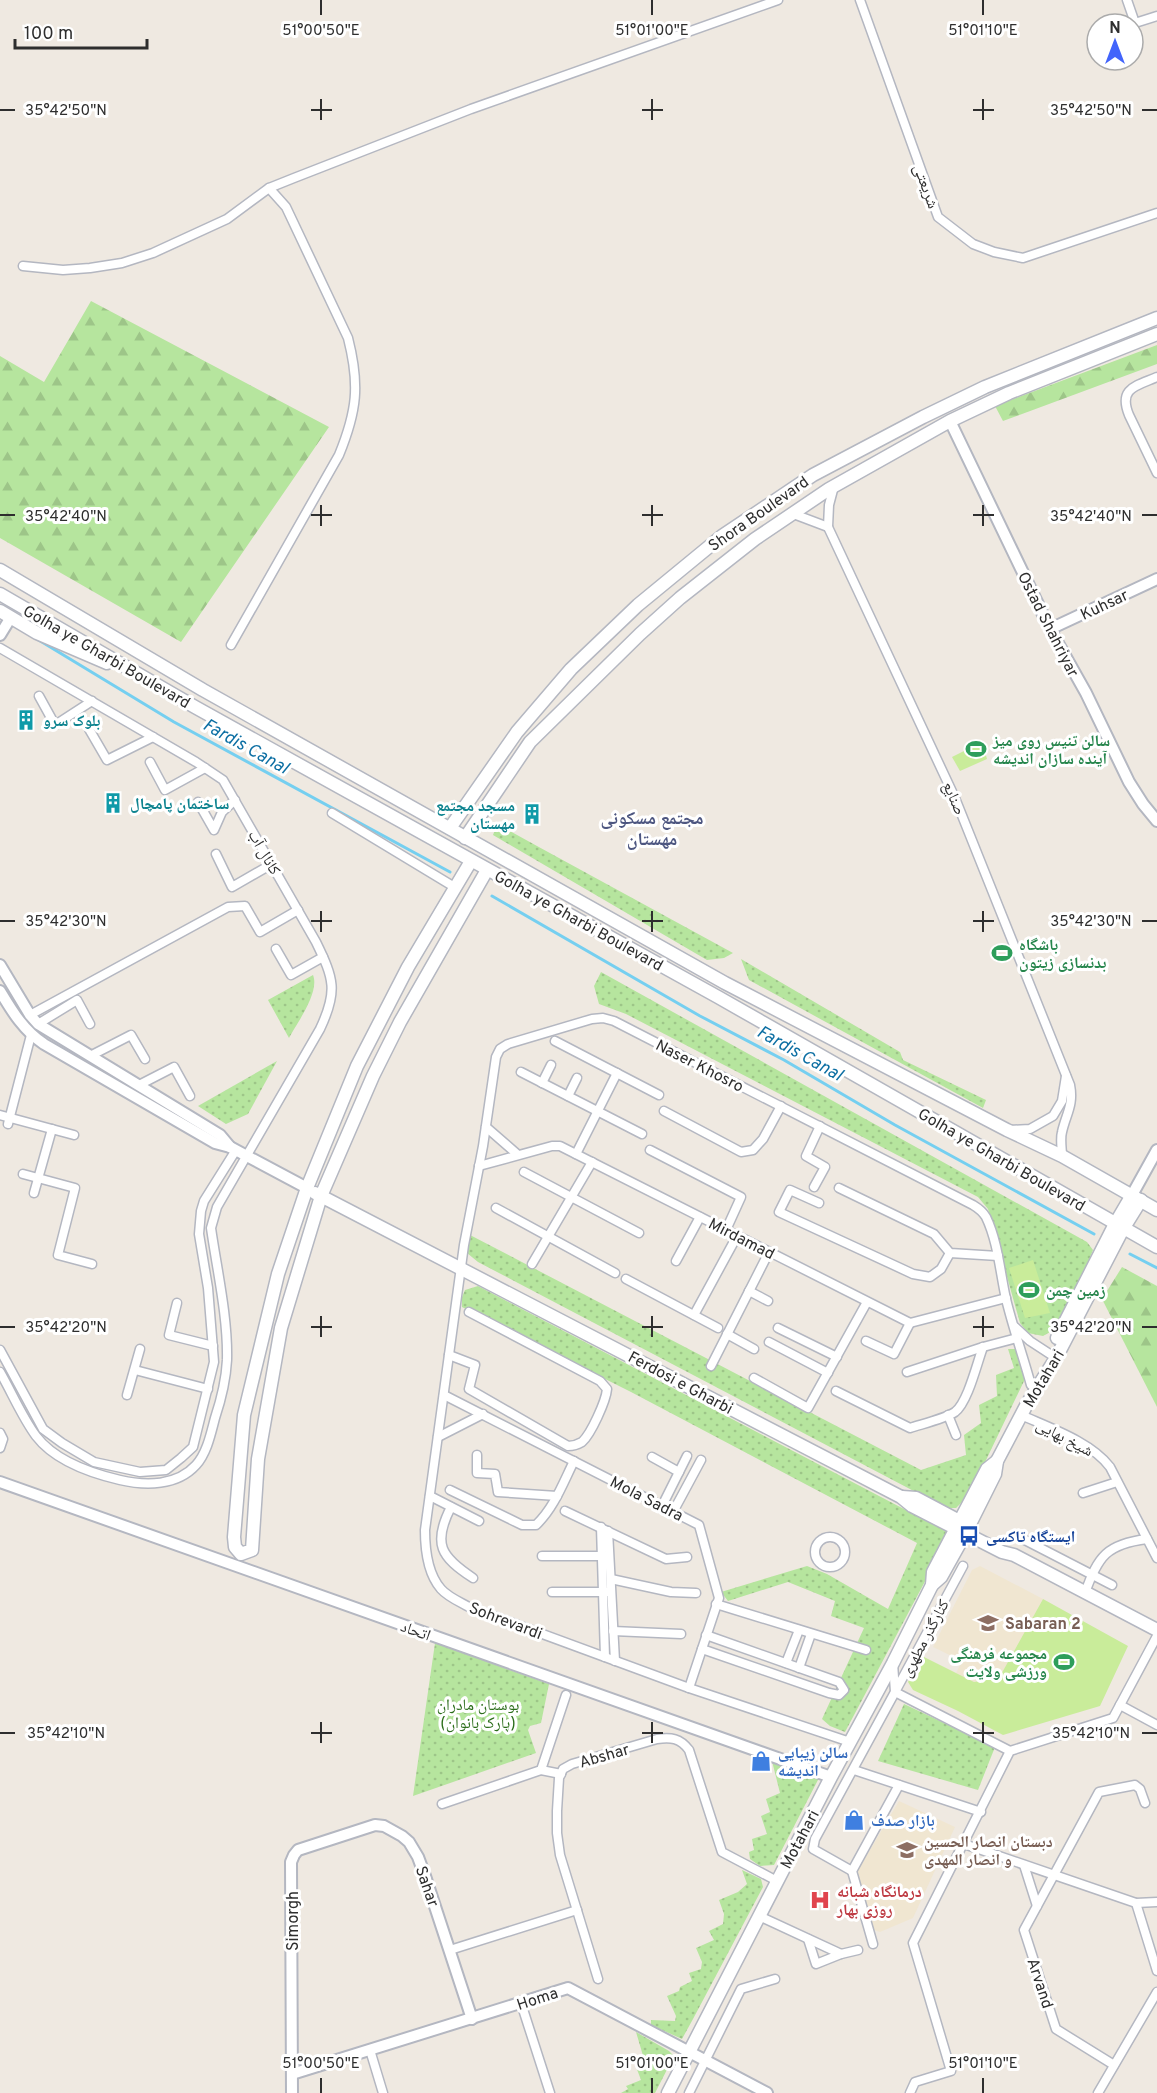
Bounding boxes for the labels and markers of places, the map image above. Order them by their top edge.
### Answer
building icon: بلوک سرو [14,708,38,732]
place label: بلوک سرو [43,712,100,732]
place label: سالن تنیس روی میز آینده سازان اندیشه [992,732,1110,770]
sports icon: سالن تنیس روی میز آینده سازان اندیشه [964,737,988,761]
building icon: ساختمان پامچال [101,791,125,815]
place label: ساختمان پامچال [130,795,229,815]
place label: مسجد مجتمع مهستان [436,797,515,835]
building icon: مسجد مجتمع مهستان [520,802,544,826]
place label: باشگاه بدنسازی زیتون [1019,936,1106,974]
sports icon: باشگاه بدنسازی زیتون [990,941,1014,965]
sports icon: زمین چمن [1017,1278,1041,1302]
place label: زمین چمن [1046,1282,1106,1302]
bus stop icon: ایستگاه تاکسی [957,1524,981,1548]
place label: ایستگاه تاکسی [986,1528,1075,1548]
school or university icon: Sabaran 2 [976,1611,1000,1635]
place label: Sabaran 2 [1005,1615,1081,1635]
place label: مجموعه فرهنگی ورزشی ولایت [950,1645,1047,1683]
sports icon: مجموعه فرهنگی ورزشی ولایت [1052,1650,1076,1674]
place label: سالن زیبایی اندیشه [778,1744,848,1782]
shop icon: سالن زیبایی اندیشه [749,1749,773,1773]
shop icon: بازار صدف [842,1808,866,1832]
place label: بازار صدف [871,1812,935,1832]
place label: دبستان انصار الحسین و انصار المهدی [924,1833,1053,1871]
school or university icon: دبستان انصار الحسین و انصار المهدی [895,1838,919,1862]
place label: درمانگاه شبانه روزی بهار [836,1883,922,1921]
hospital icon: درمانگاه شبانه روزی بهار [808,1888,832,1912]

